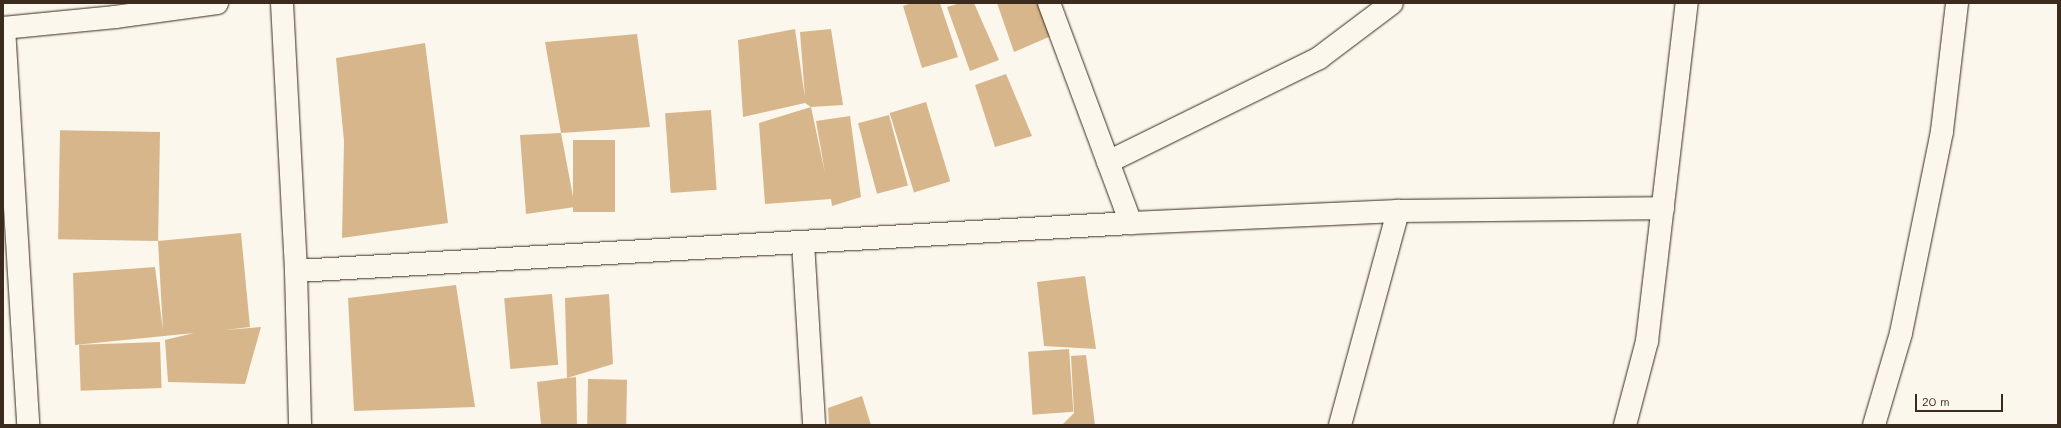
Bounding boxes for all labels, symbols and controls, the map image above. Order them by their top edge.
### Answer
scale bar [1917,386,2005,412]
text: 20 m [1922,393,1950,409]

